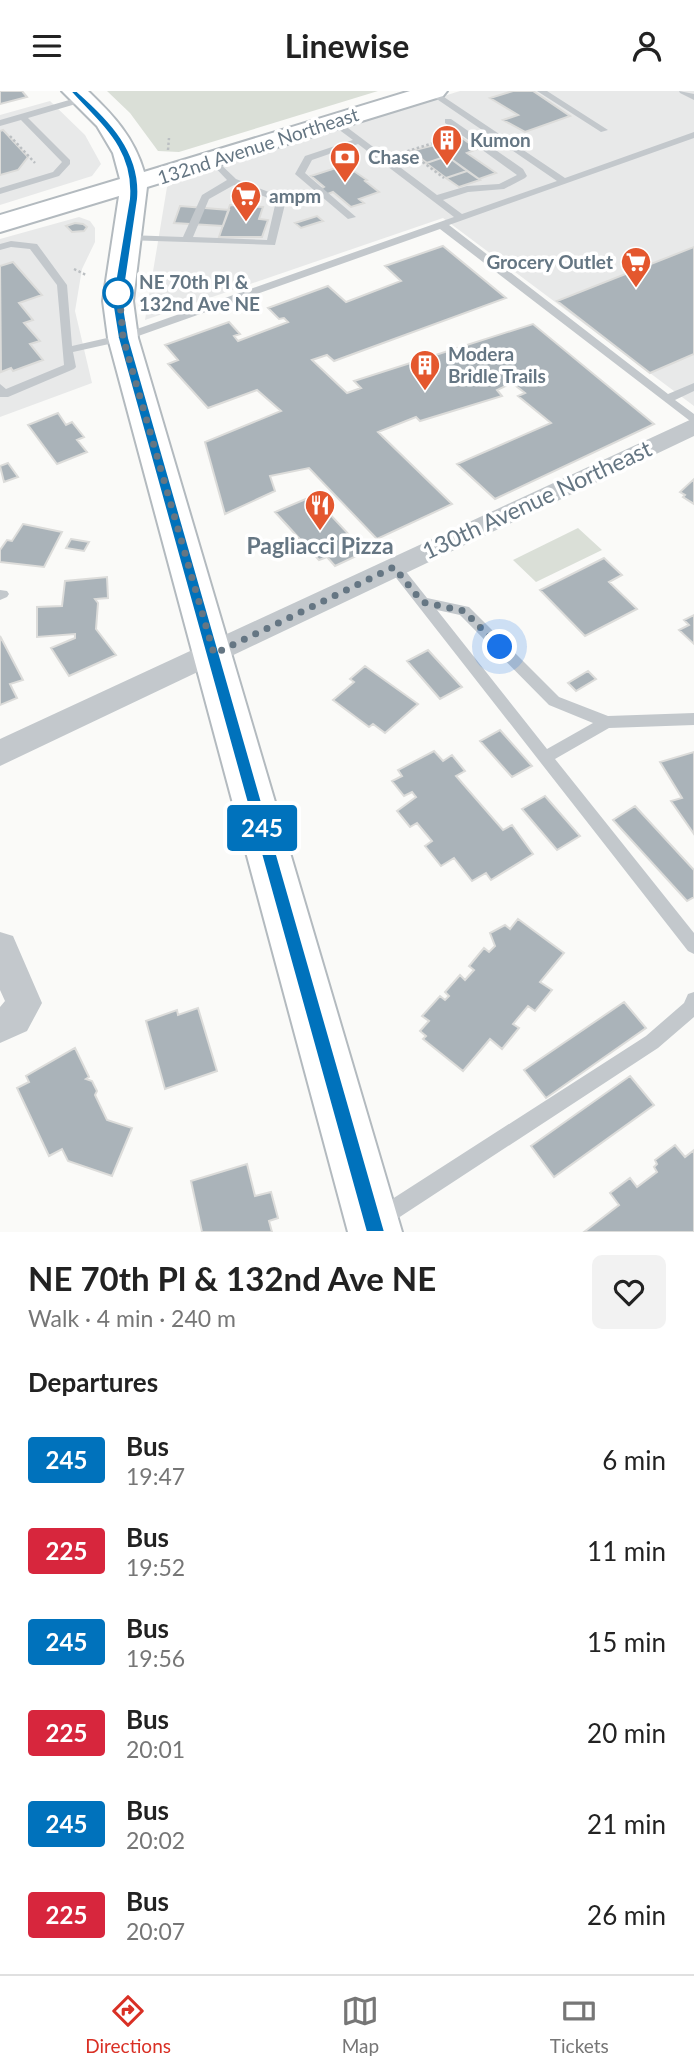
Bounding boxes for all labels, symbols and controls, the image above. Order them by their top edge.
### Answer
text: Linewise [285,26,409,65]
icon: menu [28,27,66,65]
icon: person [628,27,666,65]
street label: 132nd Avenue Northeast [154,102,361,189]
building icon: Kumon [430,123,464,167]
place label: Kumon [470,128,531,151]
bank icon: Chase [328,140,362,184]
place label: Chase [368,145,419,168]
supermarket icon: ampm [229,179,263,223]
place label: ampm [269,184,321,207]
supermarket icon: Grocery Outlet [619,245,653,289]
place label: Grocery Outlet [486,250,613,273]
place label: NE 70th Pl & 132nd Ave NE [139,270,260,315]
marker: NE 70th Pl & 132nd Ave NE [103,278,133,308]
place label: Modera Bridle Trails [448,342,546,387]
building icon: Modera Bridle Trails [408,348,442,392]
street label: 130th Avenue Northeast [417,433,656,565]
restaurant icon: Pagliacci Pizza [303,488,337,532]
place label: Pagliacci Pizza [246,531,394,559]
your location [482,629,517,664]
line badge: 245 [222,805,302,851]
text: 245 [241,813,283,842]
button: heart [592,1255,666,1329]
text: NE 70th Pl & 132nd Ave NE [28,1258,436,1298]
text: Walk · 4 min · 240 m [28,1304,236,1332]
text: Departures [28,1366,158,1398]
text: Bus [126,1430,169,1462]
text: 6 min [602,1444,666,1476]
text: 245 [46,1445,87,1474]
text: 19:47 [126,1462,185,1490]
text: Bus [126,1521,169,1553]
text: 11 min [587,1535,666,1567]
text: 225 [46,1536,87,1565]
text: 19:52 [126,1553,185,1581]
text: Bus [126,1612,169,1644]
text: 15 min [587,1626,666,1658]
text: 245 [46,1627,87,1656]
text: 19:56 [126,1644,185,1672]
text: Bus [126,1703,169,1735]
text: 20 min [587,1717,666,1749]
text: 225 [46,1718,87,1747]
text: 20:01 [126,1735,185,1763]
text: Bus [126,1794,169,1826]
text: 21 min [587,1808,666,1840]
text: 245 [46,1809,87,1838]
text: 20:02 [126,1826,185,1854]
text: Bus [126,1885,169,1917]
text: 26 min [587,1899,666,1931]
text: 225 [46,1900,87,1929]
text: 20:07 [126,1917,185,1945]
tab: Directions [85,1992,171,2057]
tab: Map [341,1992,379,2057]
tab: Tickets [550,1992,609,2057]

